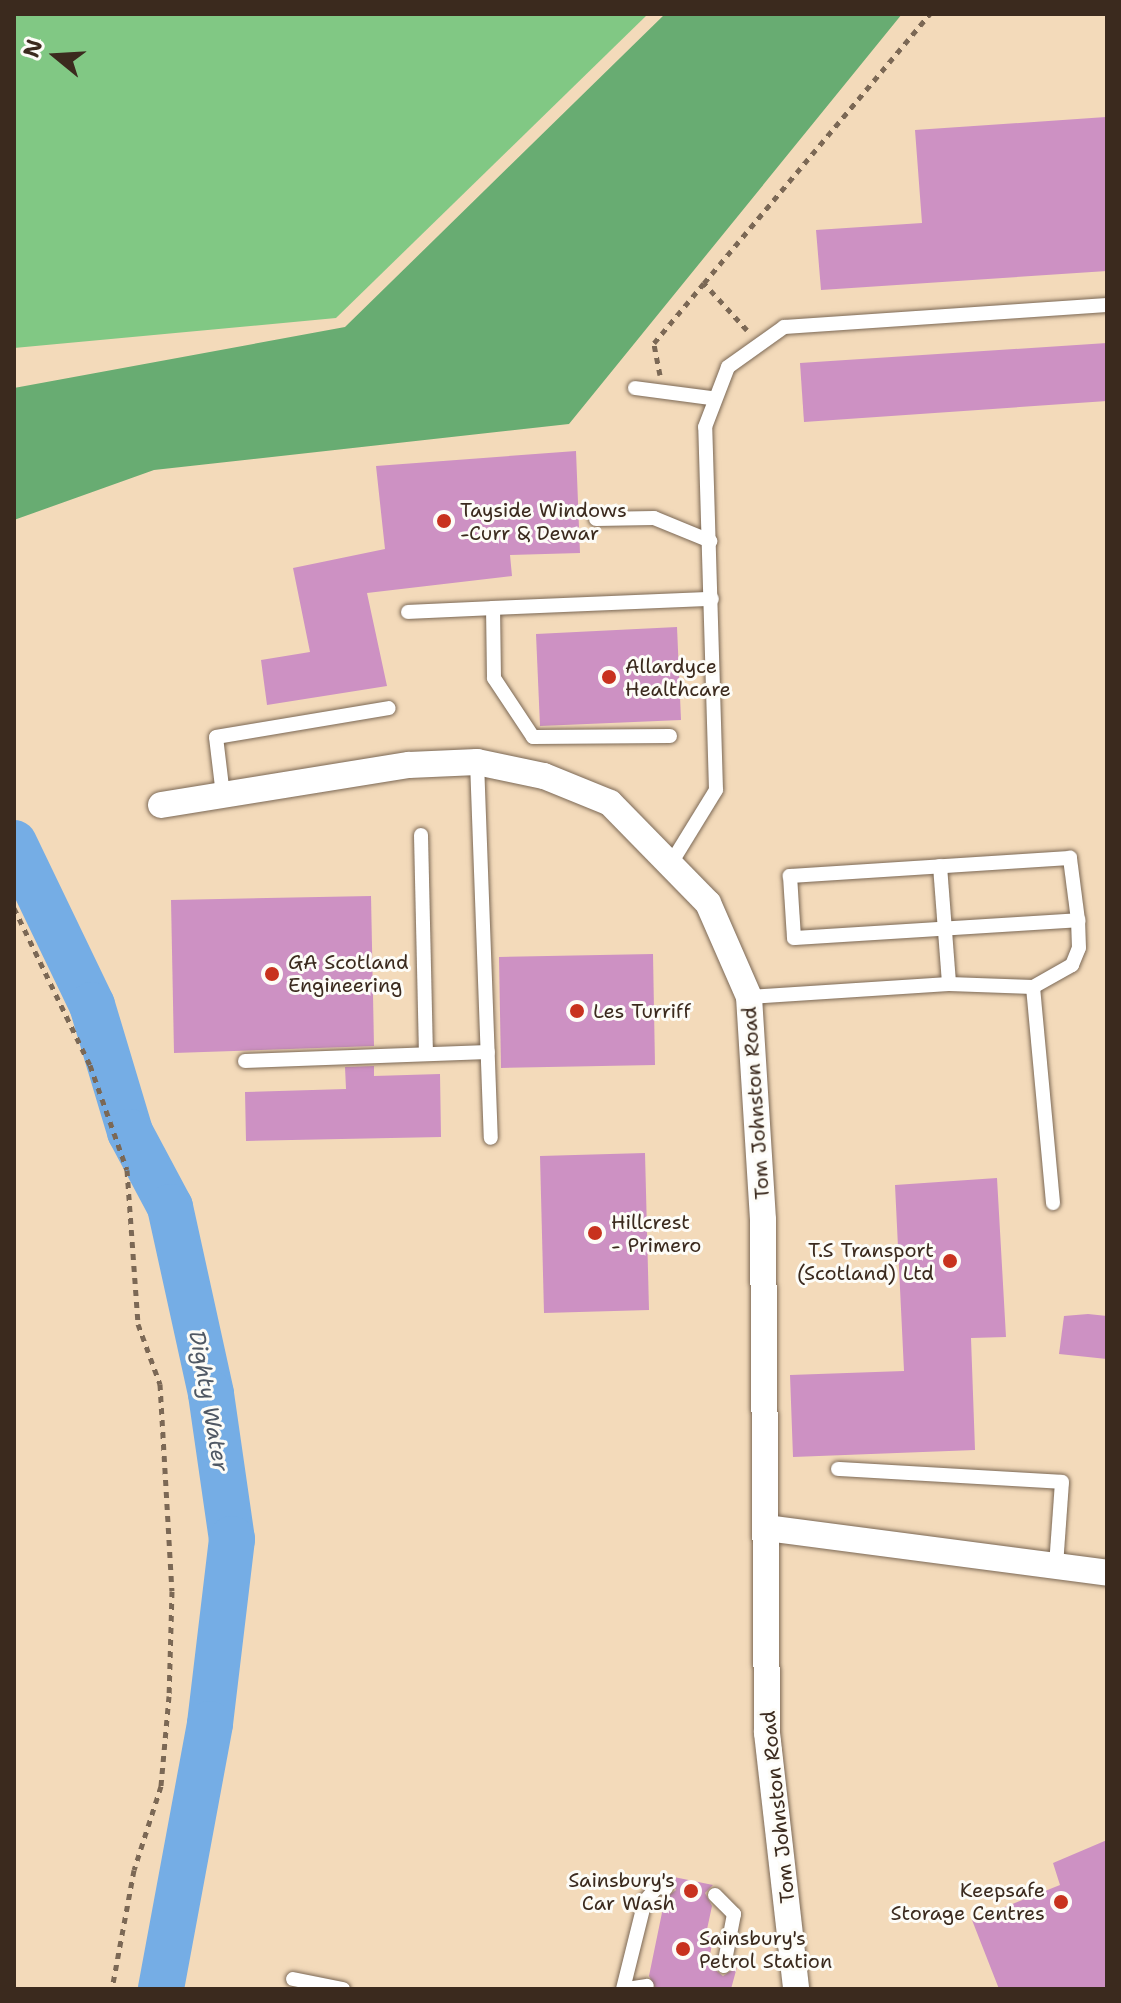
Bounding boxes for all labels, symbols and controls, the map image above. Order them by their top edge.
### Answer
north arrow [16,16,96,96]
text: N [16,36,49,61]
place label: Tayside Windows -Curr & Dewar [460,498,627,545]
marker: Tayside Windows -Curr & Dewar [435,512,453,530]
place label: Allardyce Healthcare [625,654,731,701]
marker: Allardyce Healthcare [600,668,618,686]
place label: GA Scotland Engineering [288,950,409,997]
marker: GA Scotland Engineering [263,965,281,983]
place label: Les Turriff [593,999,691,1023]
marker: Les Turriff [568,1002,586,1020]
street label: Tom Johnston Road [737,1006,775,1200]
place label: Hillcrest - Primero [611,1210,701,1257]
marker: Hillcrest - Primero [586,1224,604,1242]
place label: T.S Transport (Scotland) Ltd [797,1238,934,1285]
marker: T.S Transport (Scotland) Ltd [941,1252,959,1270]
water label: Dighty Water [184,1328,234,1474]
street label: Tom Johnston Road [756,1710,800,1904]
place label: Sainsbury's Car Wash [568,1868,675,1915]
place label: Keepsafe Storage Centres [891,1878,1045,1925]
marker: Sainsbury's Car Wash [682,1882,700,1900]
marker: Keepsafe Storage Centres [1052,1893,1070,1911]
place label: Sainsbury's Petrol Station [699,1926,832,1973]
marker: Sainsbury's Petrol Station [674,1940,692,1958]

